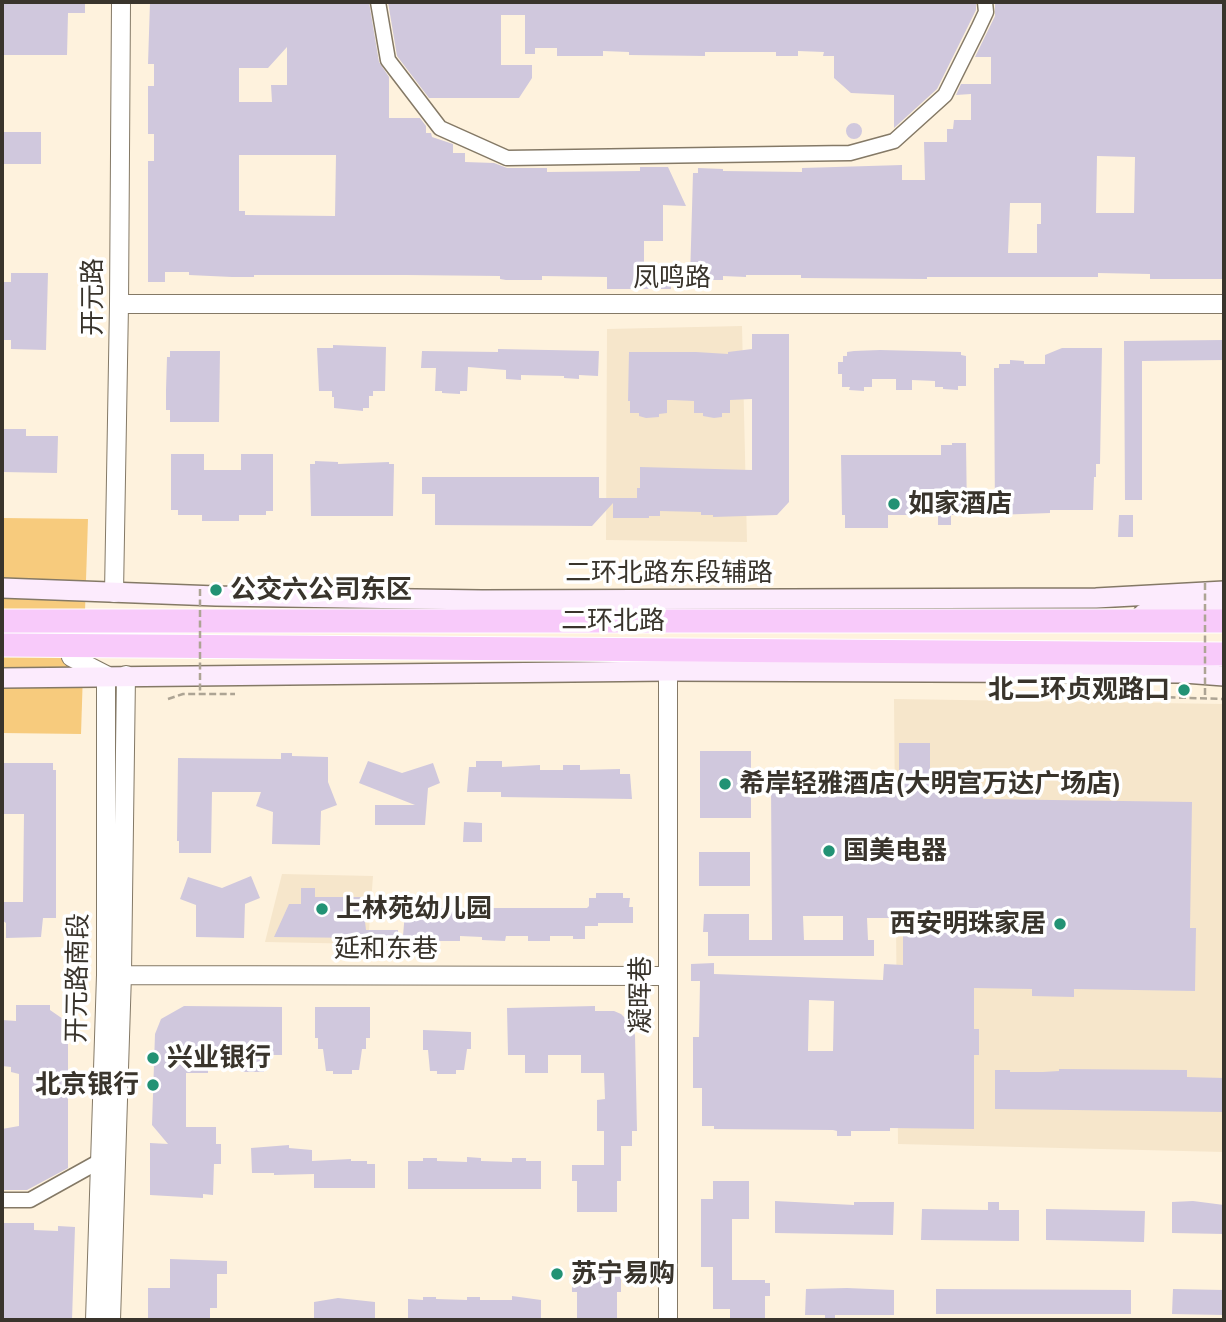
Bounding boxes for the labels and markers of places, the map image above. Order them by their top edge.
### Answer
place label: 如家酒店 [908,488,1012,520]
marker: 如家酒店 [886,496,902,512]
place label: 公交六公司东区 [230,574,412,606]
marker: 公交六公司东区 [208,582,224,598]
place label: 北二环贞观路口 [988,674,1170,706]
marker: 北二环贞观路口 [1176,682,1192,698]
place label: 希岸轻雅酒店(大明宫万达广场店) [739,768,1122,800]
marker: 希岸轻雅酒店(大明宫万达广场店) [717,776,733,792]
place label: 国美电器 [843,835,947,867]
marker: 国美电器 [821,843,837,859]
place label: 上林苑幼儿园 [336,893,492,925]
marker: 上林苑幼儿园 [314,901,330,917]
place label: 西安明珠家居 [890,908,1046,940]
marker: 西安明珠家居 [1052,916,1068,932]
place label: 兴业银行 [167,1042,271,1074]
marker: 兴业银行 [145,1050,161,1066]
place label: 北京银行 [35,1069,139,1101]
marker: 北京银行 [145,1077,161,1093]
place label: 苏宁易购 [571,1258,675,1290]
marker: 苏宁易购 [549,1266,565,1282]

